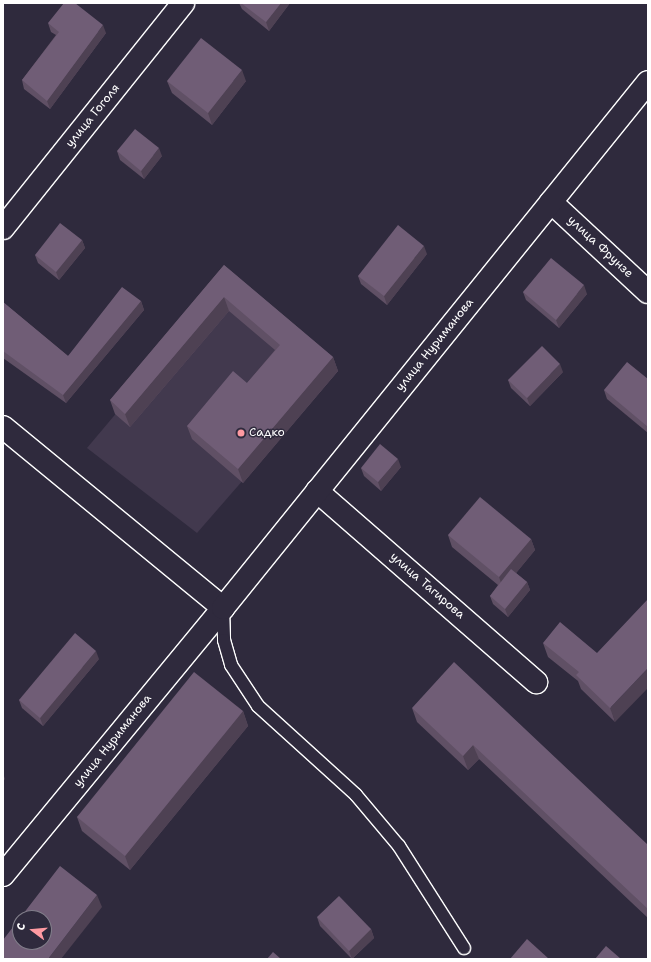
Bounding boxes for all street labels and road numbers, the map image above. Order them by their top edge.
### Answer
street label: улица Гоголя [63,81,123,151]
street label: улица Фрунзе [564,213,636,281]
street label: улица Нуриманова [393,296,477,394]
street label: улица Тагирова [387,550,467,622]
street label: улица Нуриманова [71,692,155,790]

